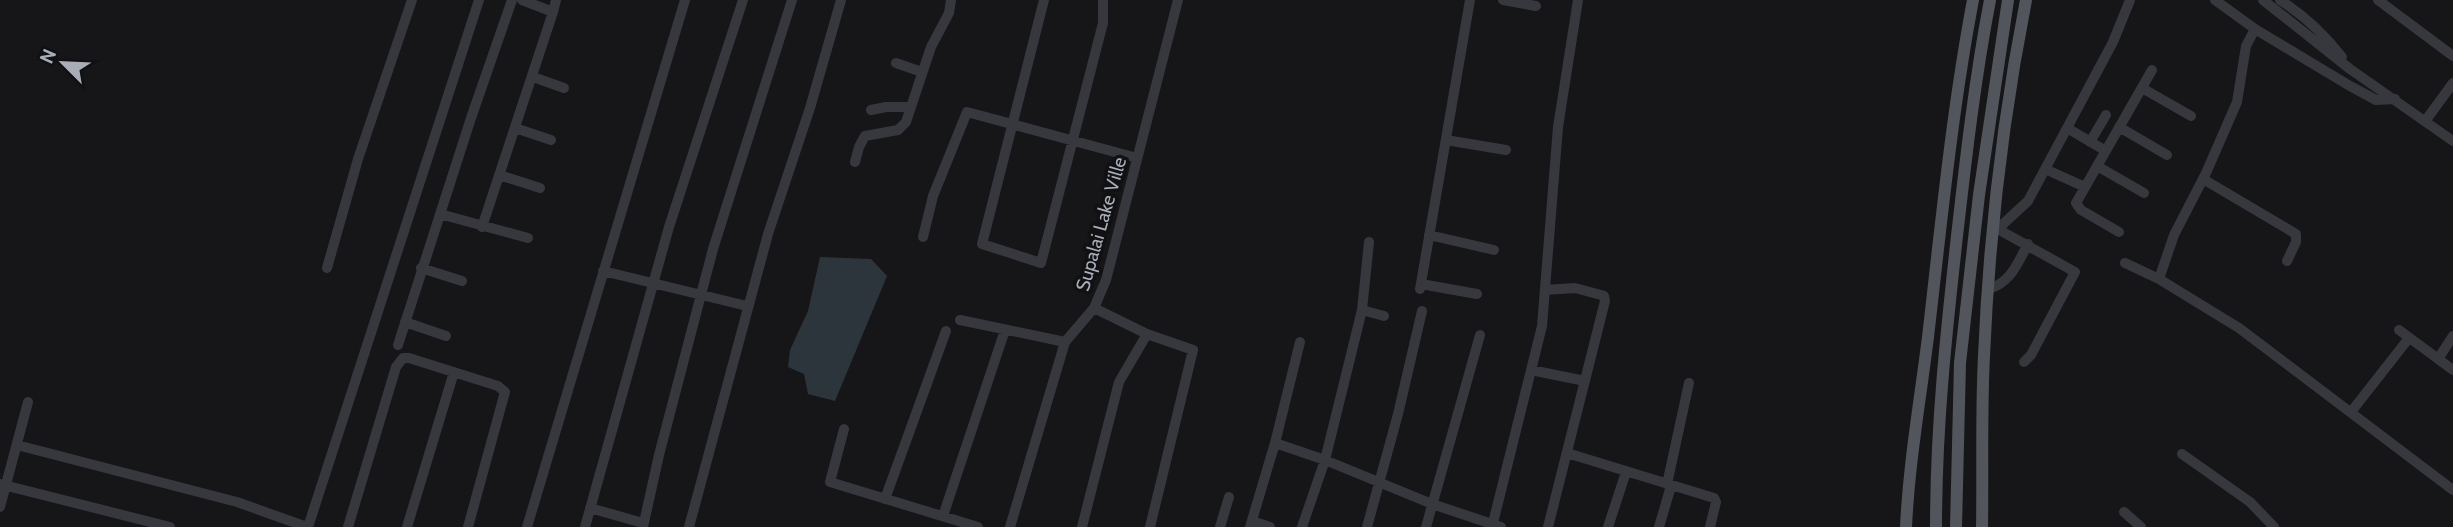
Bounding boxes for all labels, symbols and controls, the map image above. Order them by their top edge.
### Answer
north arrow [28,28,98,98]
text: N [35,45,61,67]
street label: Supalai Lake Ville [1071,154,1131,294]

